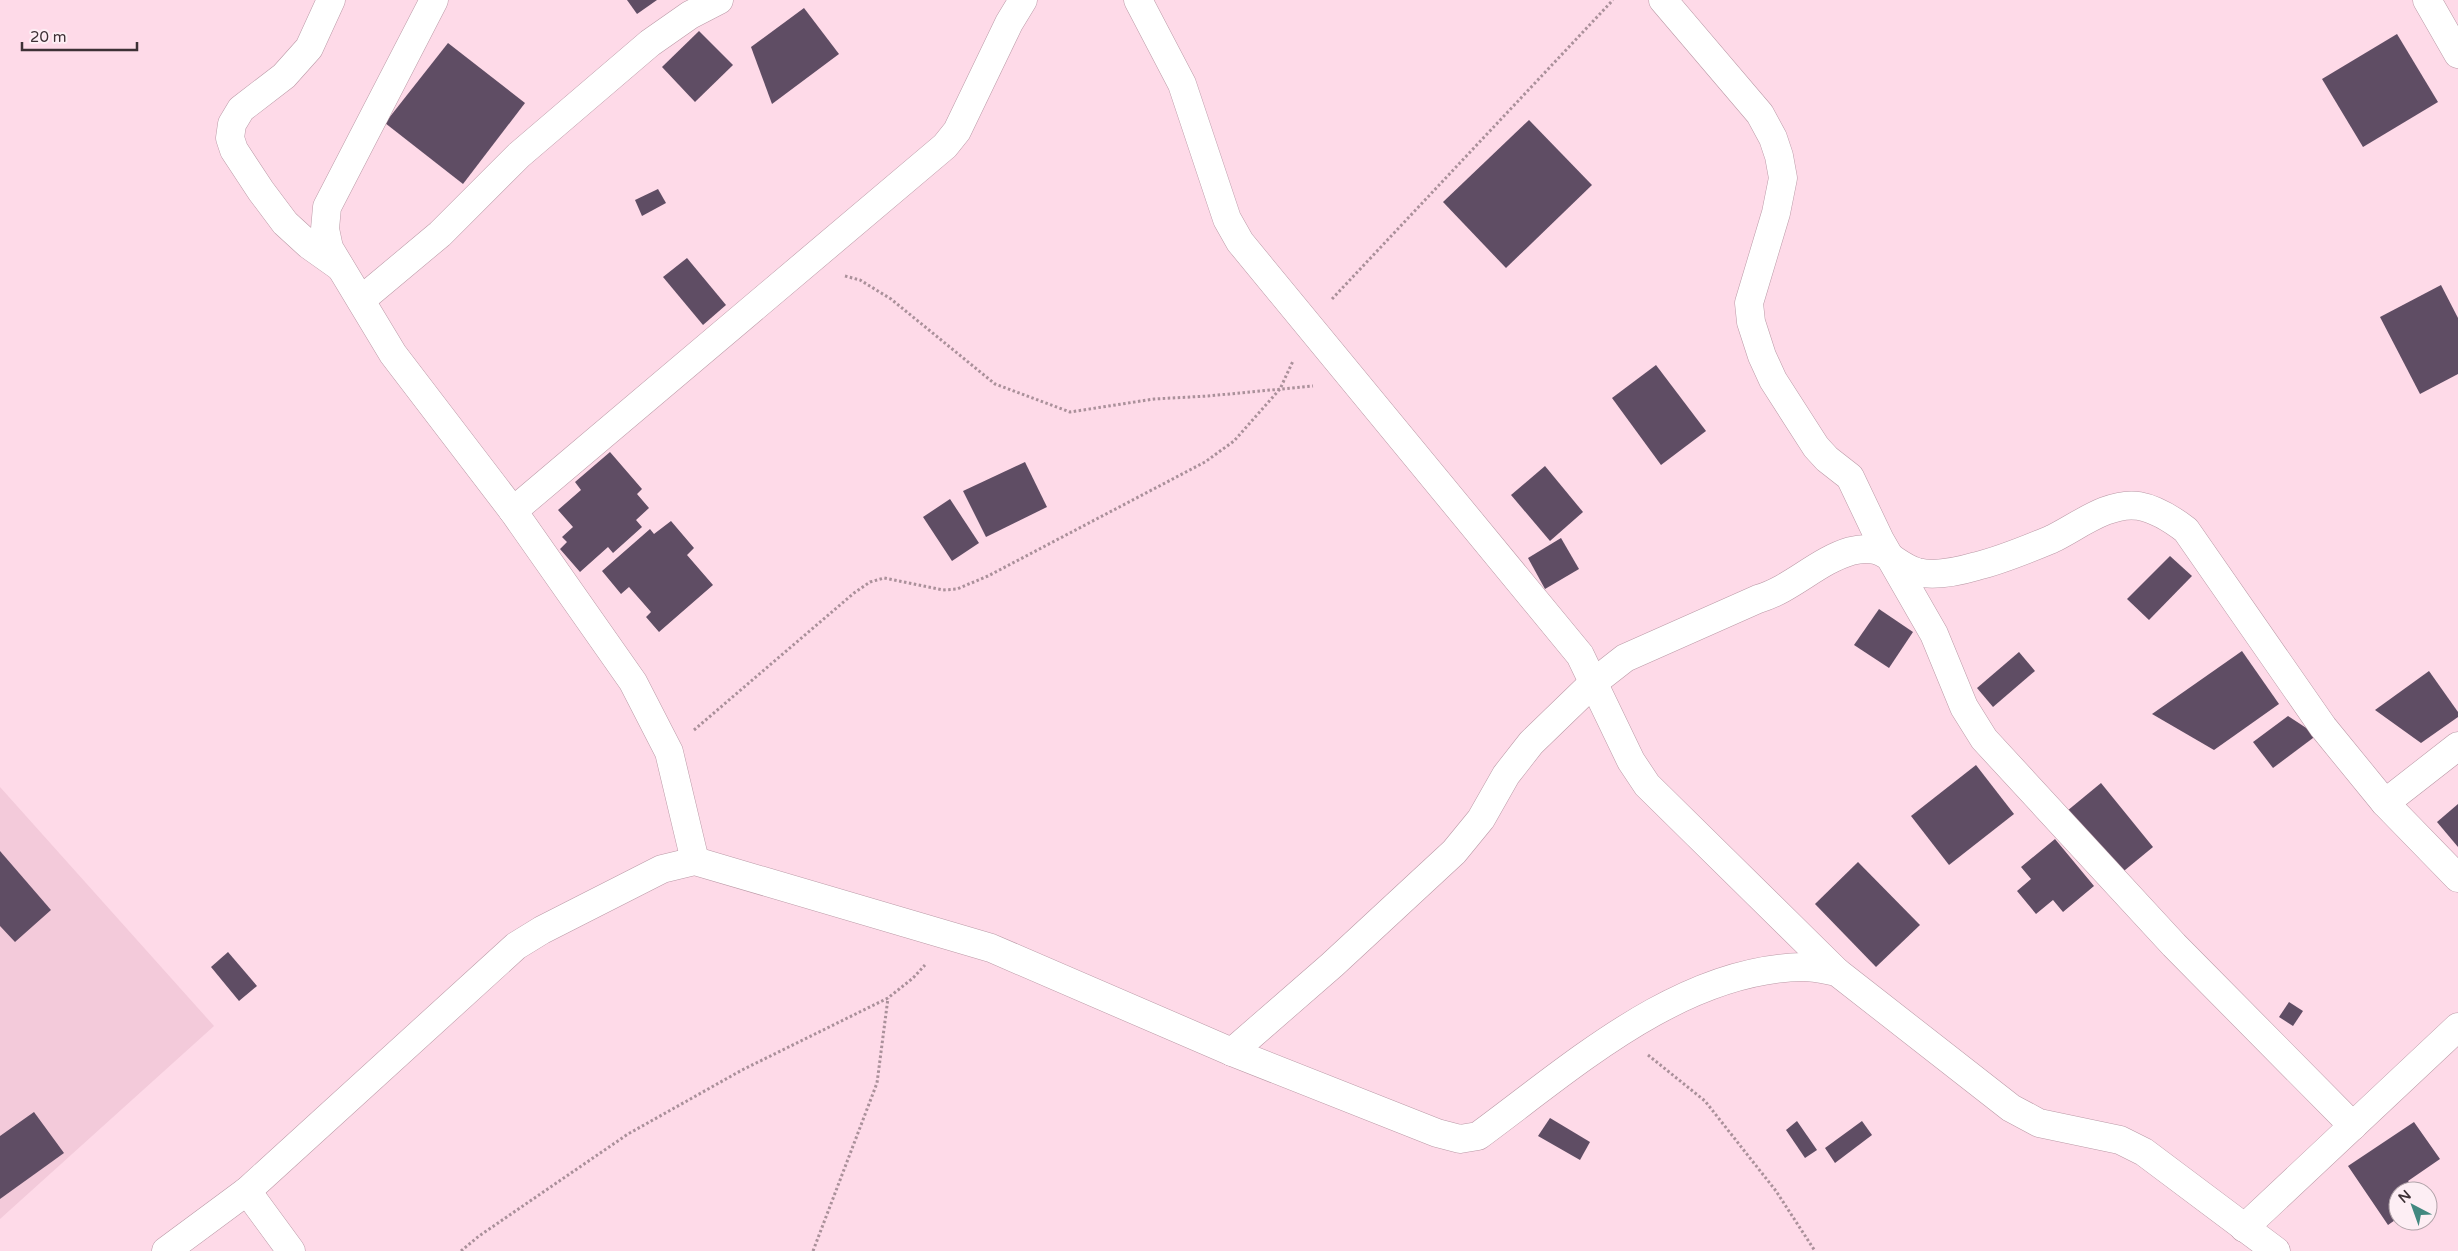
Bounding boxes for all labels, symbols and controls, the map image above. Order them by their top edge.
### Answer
scale bar [22,20,138,52]
text: 20 m [30,28,67,46]
north arrow [2388,1181,2438,1231]
text: N [2395,1186,2415,1207]

